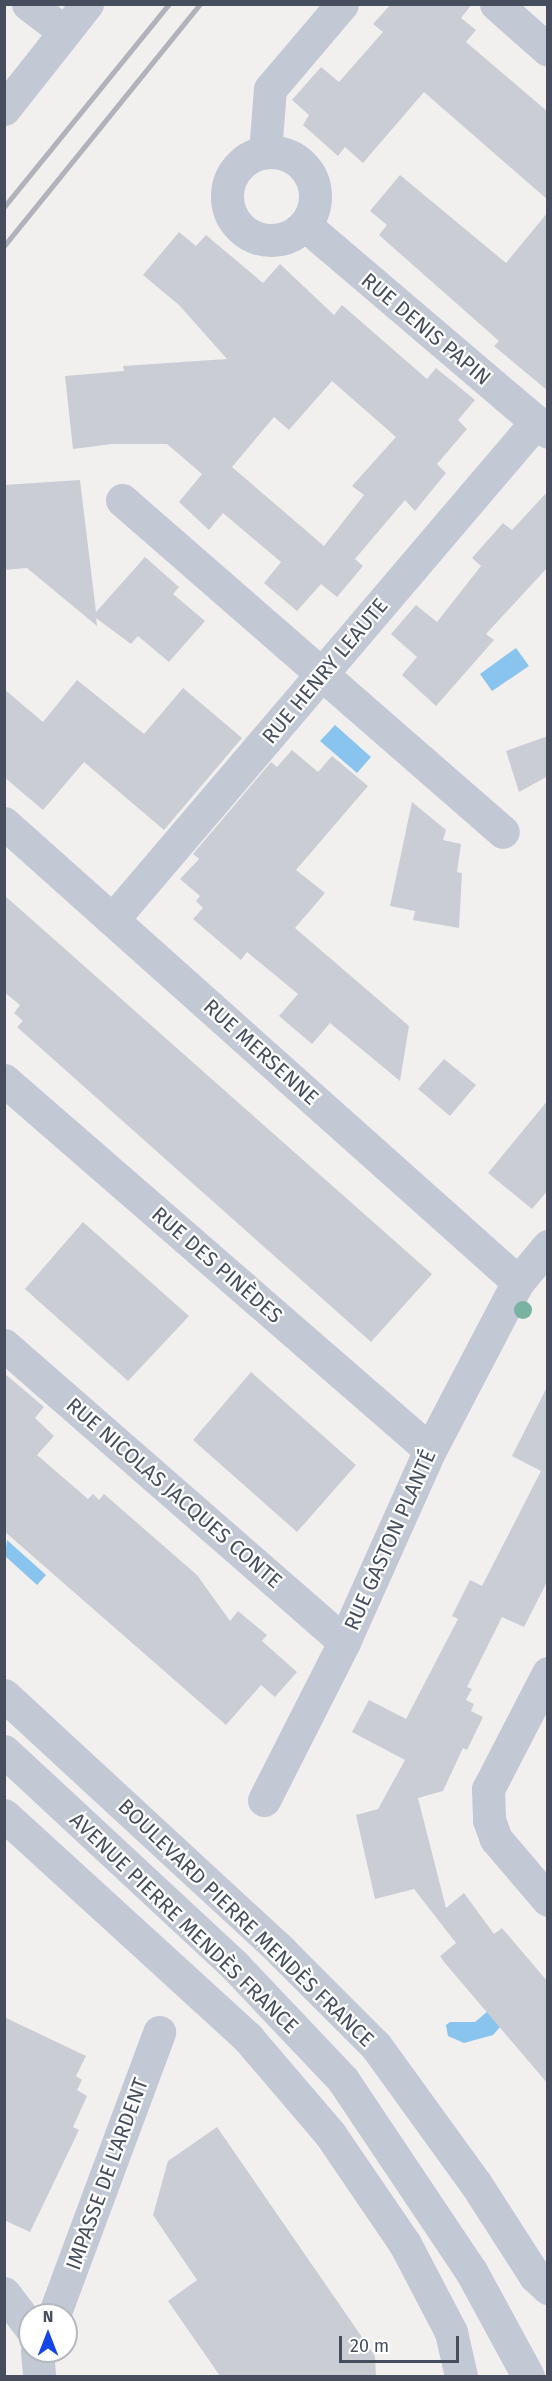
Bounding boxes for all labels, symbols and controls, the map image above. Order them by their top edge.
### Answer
street label: RUE DENIS PAPIN [356,268,496,390]
street label: RUE HENRY LEAUTE [257,593,393,749]
street label: RUE MERSENNE [198,994,324,1110]
street label: RUE DES PINÈDES [147,1201,287,1329]
street label: RUE NICOLAS JACQUES CONTE [61,1392,287,1594]
street label: RUE GASTON PLANTÉ [339,1446,441,1634]
street label: BOULEVARD PIERRE MENDÈS FRANCE [113,1794,379,2052]
street label: AVENUE PIERRE MENDÈS FRANCE [65,1807,303,2039]
street label: IMPASSE DE L'ARDENT [61,2075,153,2273]
north arrow [18,2303,78,2363]
text: N [43,2307,53,2326]
scale bar [342,2324,462,2362]
text: 20 m [350,2335,389,2357]

